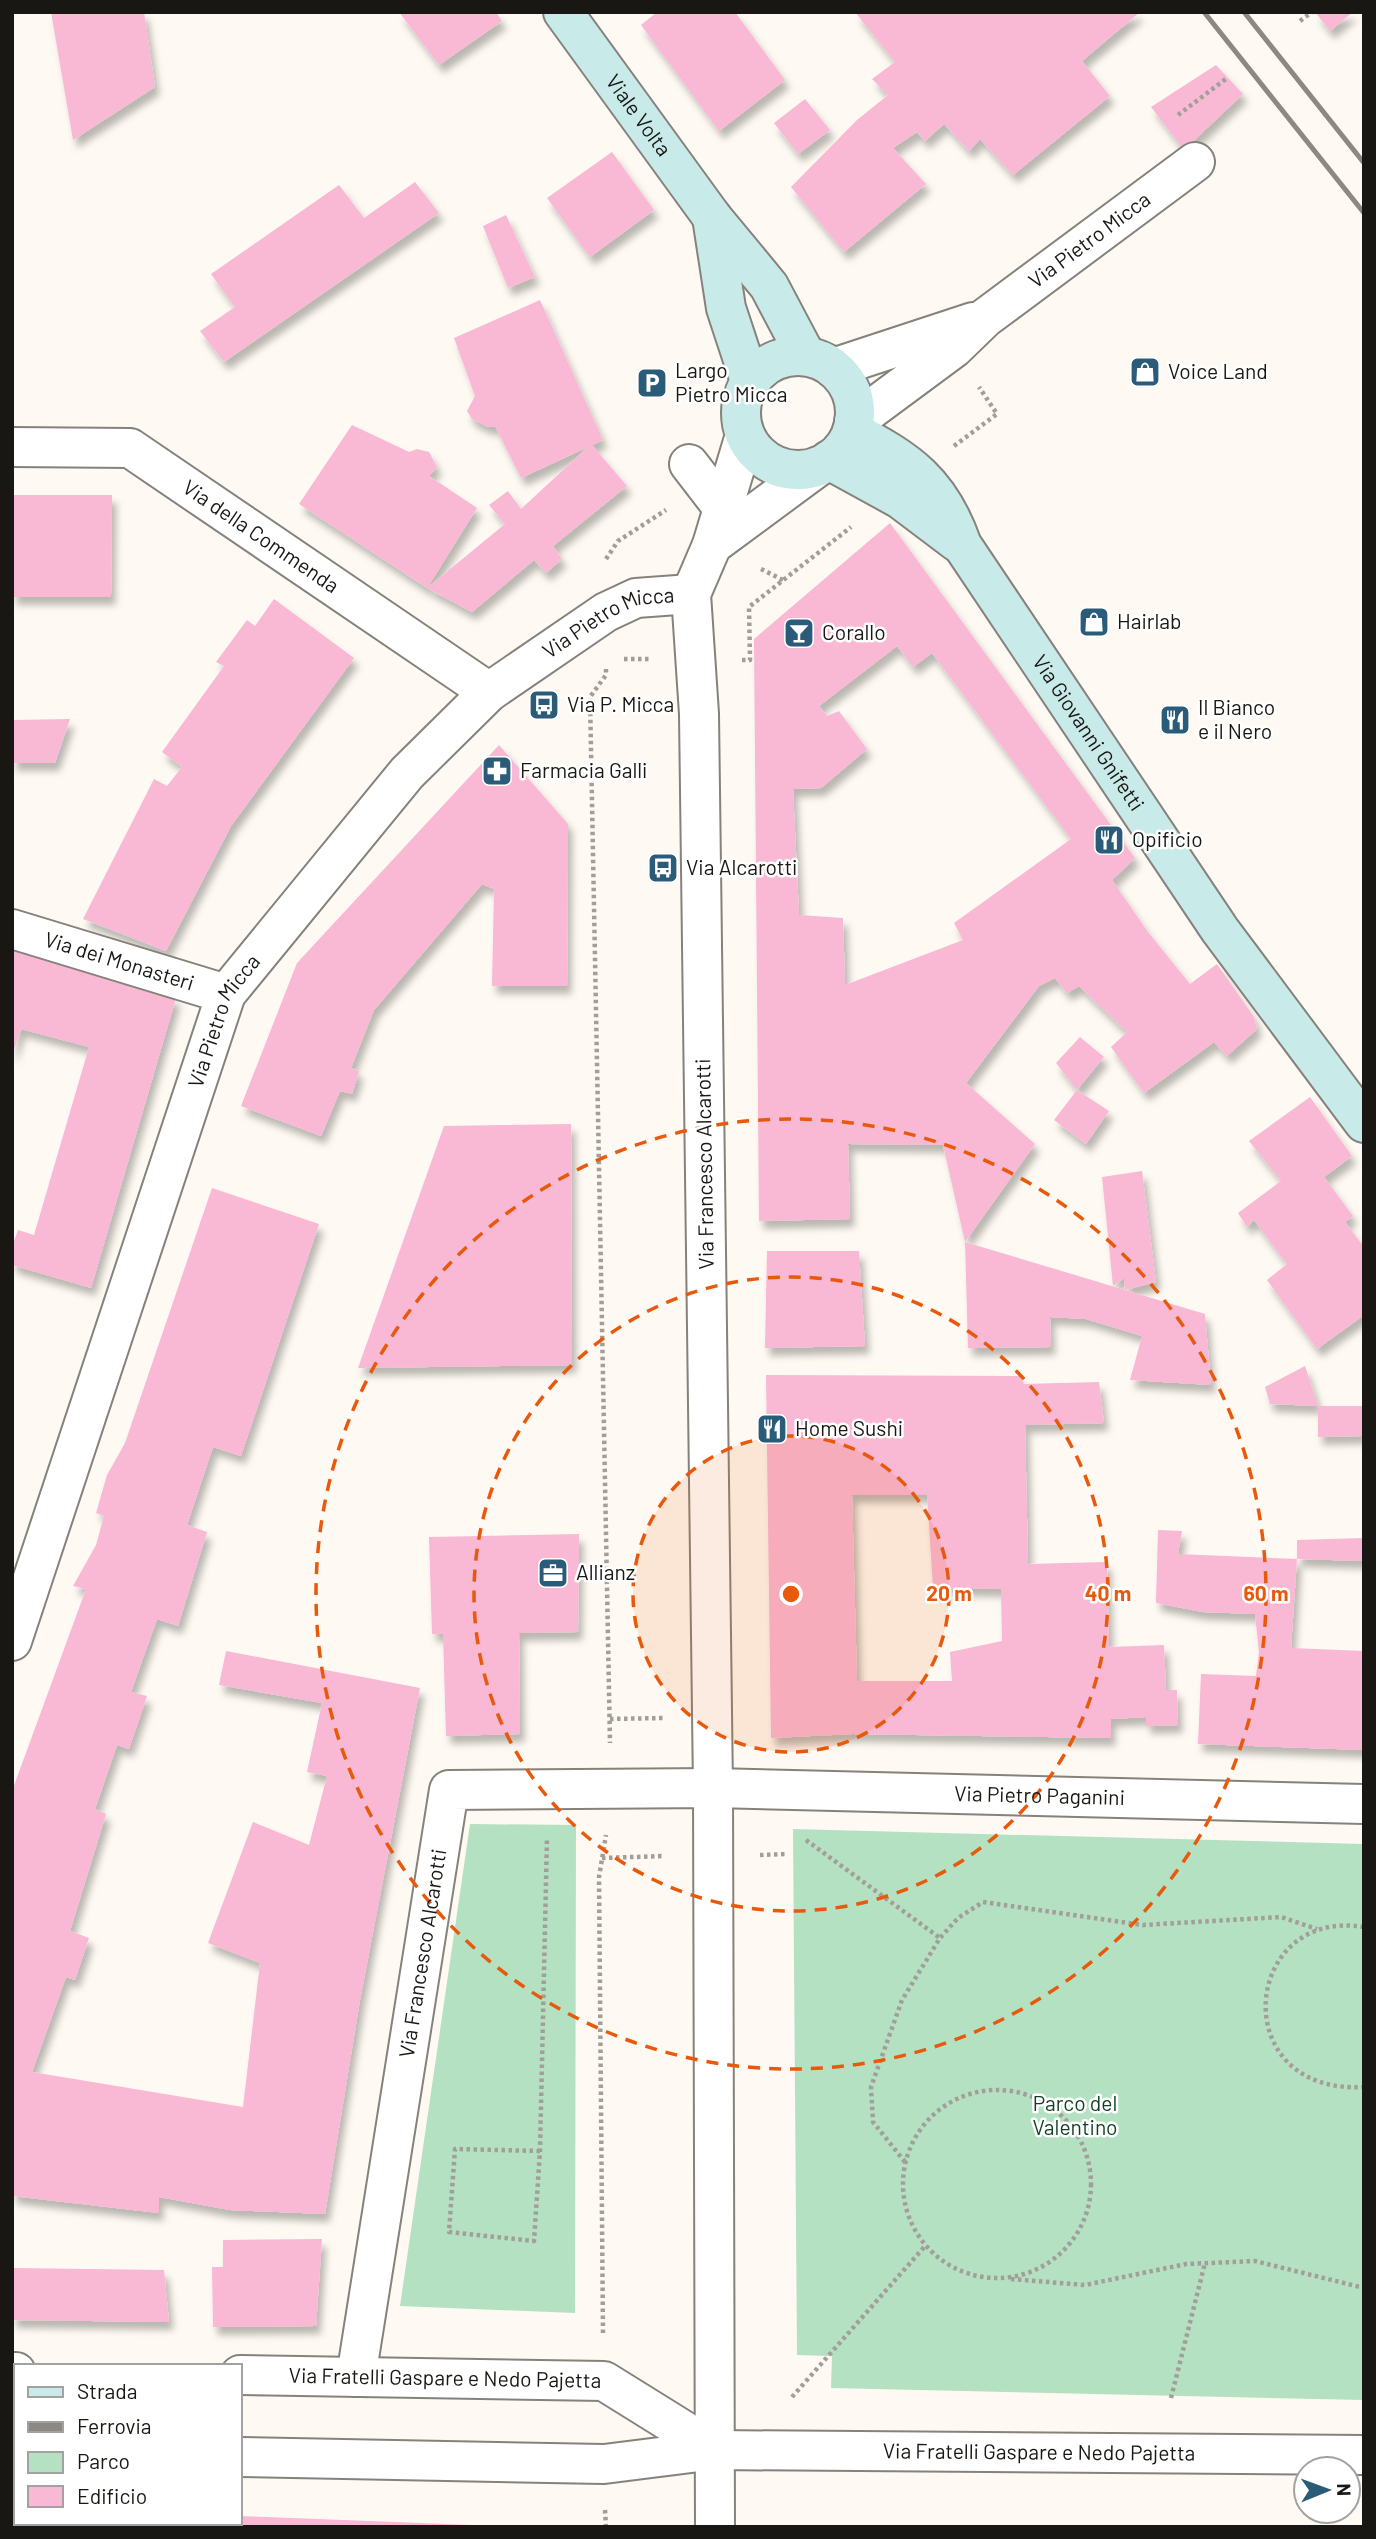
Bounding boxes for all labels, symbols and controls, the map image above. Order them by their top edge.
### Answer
street label: Viale Volta [602,69,677,160]
street label: Via Pietro Micca [1023,186,1155,292]
shop icon: Voice Land [1128,355,1162,389]
place label: Largo Pietro Micca [675,357,788,406]
place label: Voice Land [1168,358,1268,383]
parking icon: Largo Pietro Micca [635,366,669,400]
street label: Via della Commenda [179,474,344,597]
street label: Via Pietro Micca [537,581,675,663]
shop icon: Hairlab [1077,605,1111,639]
place label: Hairlab [1117,608,1182,633]
bar icon: Corallo [782,616,816,650]
place label: Corallo [822,619,886,644]
street label: Via Giovanni Gnifetti [1028,650,1151,815]
bus stop icon: Via P. Micca [527,688,561,722]
place label: Via P. Micca [567,691,674,716]
place label: Il Bianco e il Nero [1198,694,1275,743]
restaurant icon: Il Bianco e il Nero [1158,703,1192,737]
pharmacy icon: Farmacia Galli [480,754,514,788]
place label: Farmacia Galli [520,757,647,782]
restaurant icon: Opificio [1092,823,1126,857]
place label: Opificio [1132,826,1203,851]
bus stop icon: Via Alcarotti [646,851,680,885]
place label: Via Alcarotti [686,854,797,879]
street label: Via dei Monasteri [42,926,197,995]
street label: Via Pietro Micca [182,949,264,1091]
street label: Via Francesco Alcarotti [689,1058,718,1270]
restaurant icon: Home Sushi [755,1412,789,1446]
place label: Home Sushi [795,1415,903,1440]
office icon: Allianz [536,1556,570,1590]
place label: Allianz [576,1559,635,1584]
text: 20 m [926,1580,972,1605]
text: 40 m [1085,1580,1131,1605]
text: 60 m [1244,1580,1288,1605]
centre of rings [779,1582,803,1606]
street label: Via Pietro Paganini [954,1780,1125,1809]
street label: Via Francesco Alcarotti [393,1847,451,2059]
park label: Parco del Valentino [1032,2090,1118,2139]
street label: Via Fratelli Gaspare e Nedo Pajetta [289,2362,601,2392]
legend [14,2364,242,2525]
text: Strada [77,2378,137,2403]
text: Ferrovia [77,2413,152,2438]
street label: Via Fratelli Gaspare e Nedo Pajetta [883,2437,1195,2465]
text: Parco [77,2448,130,2473]
north arrow [1292,2455,1362,2525]
text: Edificio [77,2483,147,2508]
text: N [1333,2483,1356,2496]

